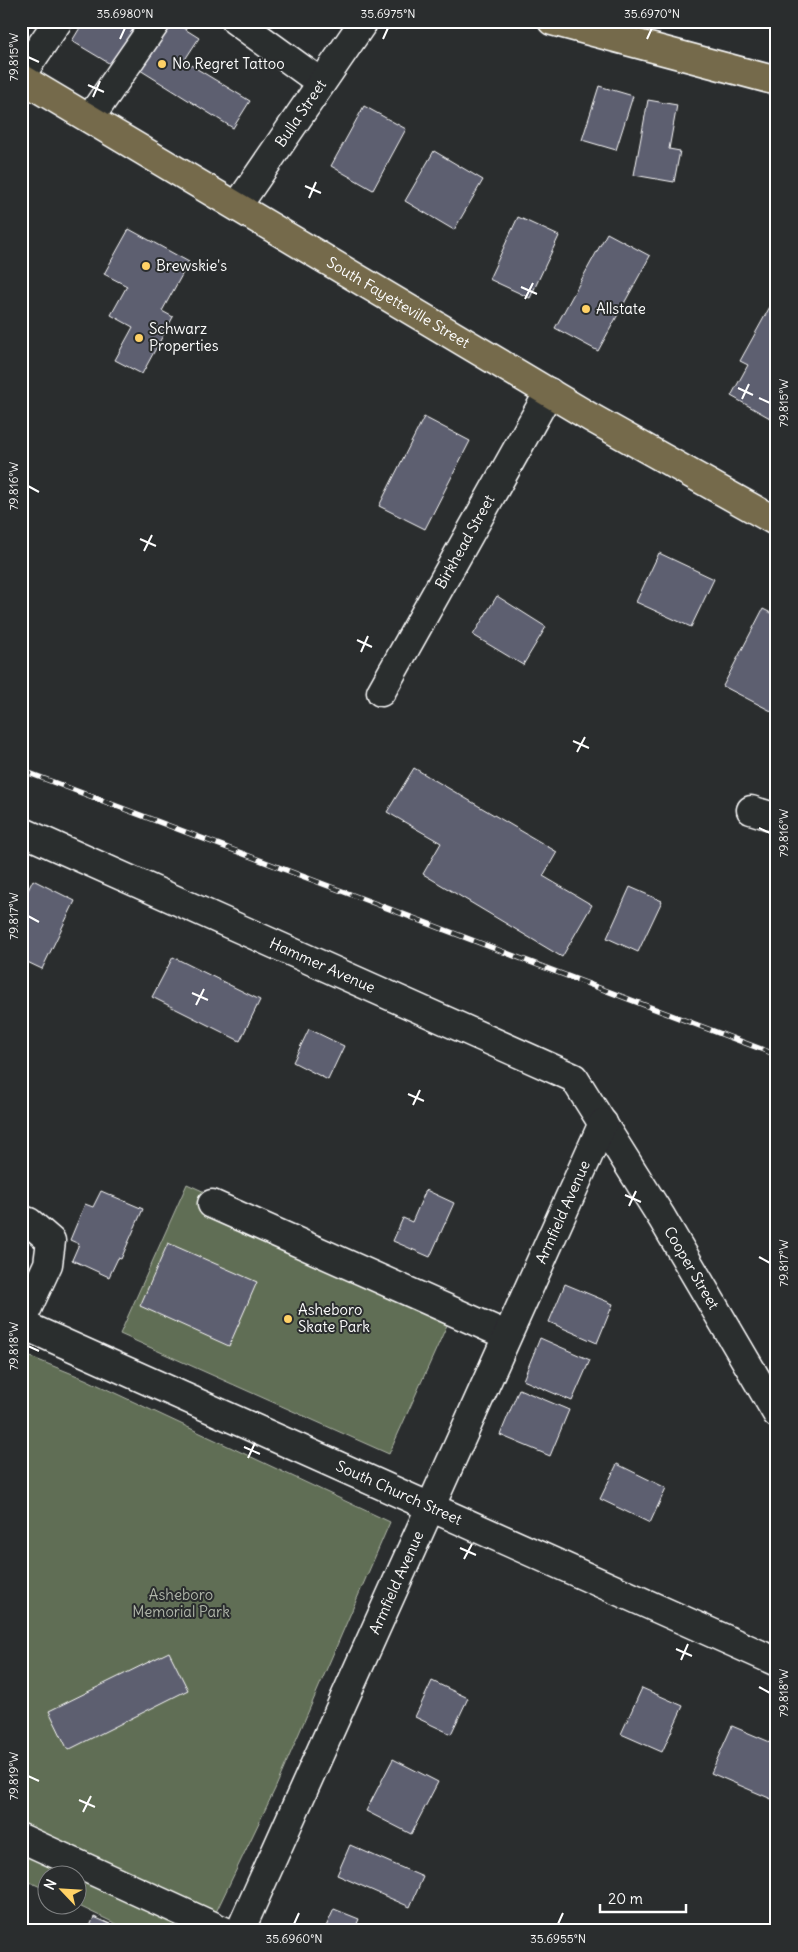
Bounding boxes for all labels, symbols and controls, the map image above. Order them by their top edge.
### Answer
text: 35.6980°N [96,6,154,21]
text: 35.6975°N [360,6,416,21]
text: 35.6970°N [624,6,680,21]
text: 79.815°W [6,33,21,81]
place label: No Regret Tattoo [172,54,285,73]
marker: No Regret Tattoo [156,58,168,70]
street label: Bulla Street [271,76,330,151]
street label: South Fayetteville Street [324,252,473,352]
place label: Brewskie's [156,256,227,275]
marker: Brewskie's [140,260,152,272]
place label: Allstate [596,299,646,318]
marker: Allstate [580,303,592,315]
place label: Schwarz Properties [149,319,219,355]
marker: Schwarz Properties [133,332,145,344]
text: 79.815°W [776,379,791,427]
text: 79.816°W [6,462,21,510]
street label: Birkhead Street [431,491,498,592]
text: 79.816°W [776,809,791,857]
text: 79.817°W [6,892,21,940]
street label: Hammer Avenue [267,933,378,997]
street label: Armfield Avenue [531,1157,594,1267]
street label: Cooper Street [660,1223,724,1313]
text: 79.817°W [776,1239,791,1287]
place label: Asheboro Skate Park [298,1300,370,1336]
marker: Asheboro Skate Park [282,1313,294,1325]
text: 79.818°W [6,1322,21,1370]
street label: South Church Street [333,1456,465,1529]
street label: Armfield Avenue [365,1528,428,1637]
park label: Asheboro Memorial Park [132,1585,230,1621]
text: 79.818°W [776,1669,791,1717]
text: 79.819°W [6,1752,21,1800]
north arrow [38,1864,88,1914]
text: N [40,1876,60,1893]
scale bar [600,1882,687,1914]
text: 20 m [608,1889,643,1908]
text: 35.6960°N [265,1931,323,1946]
text: 35.6955°N [530,1931,586,1946]

